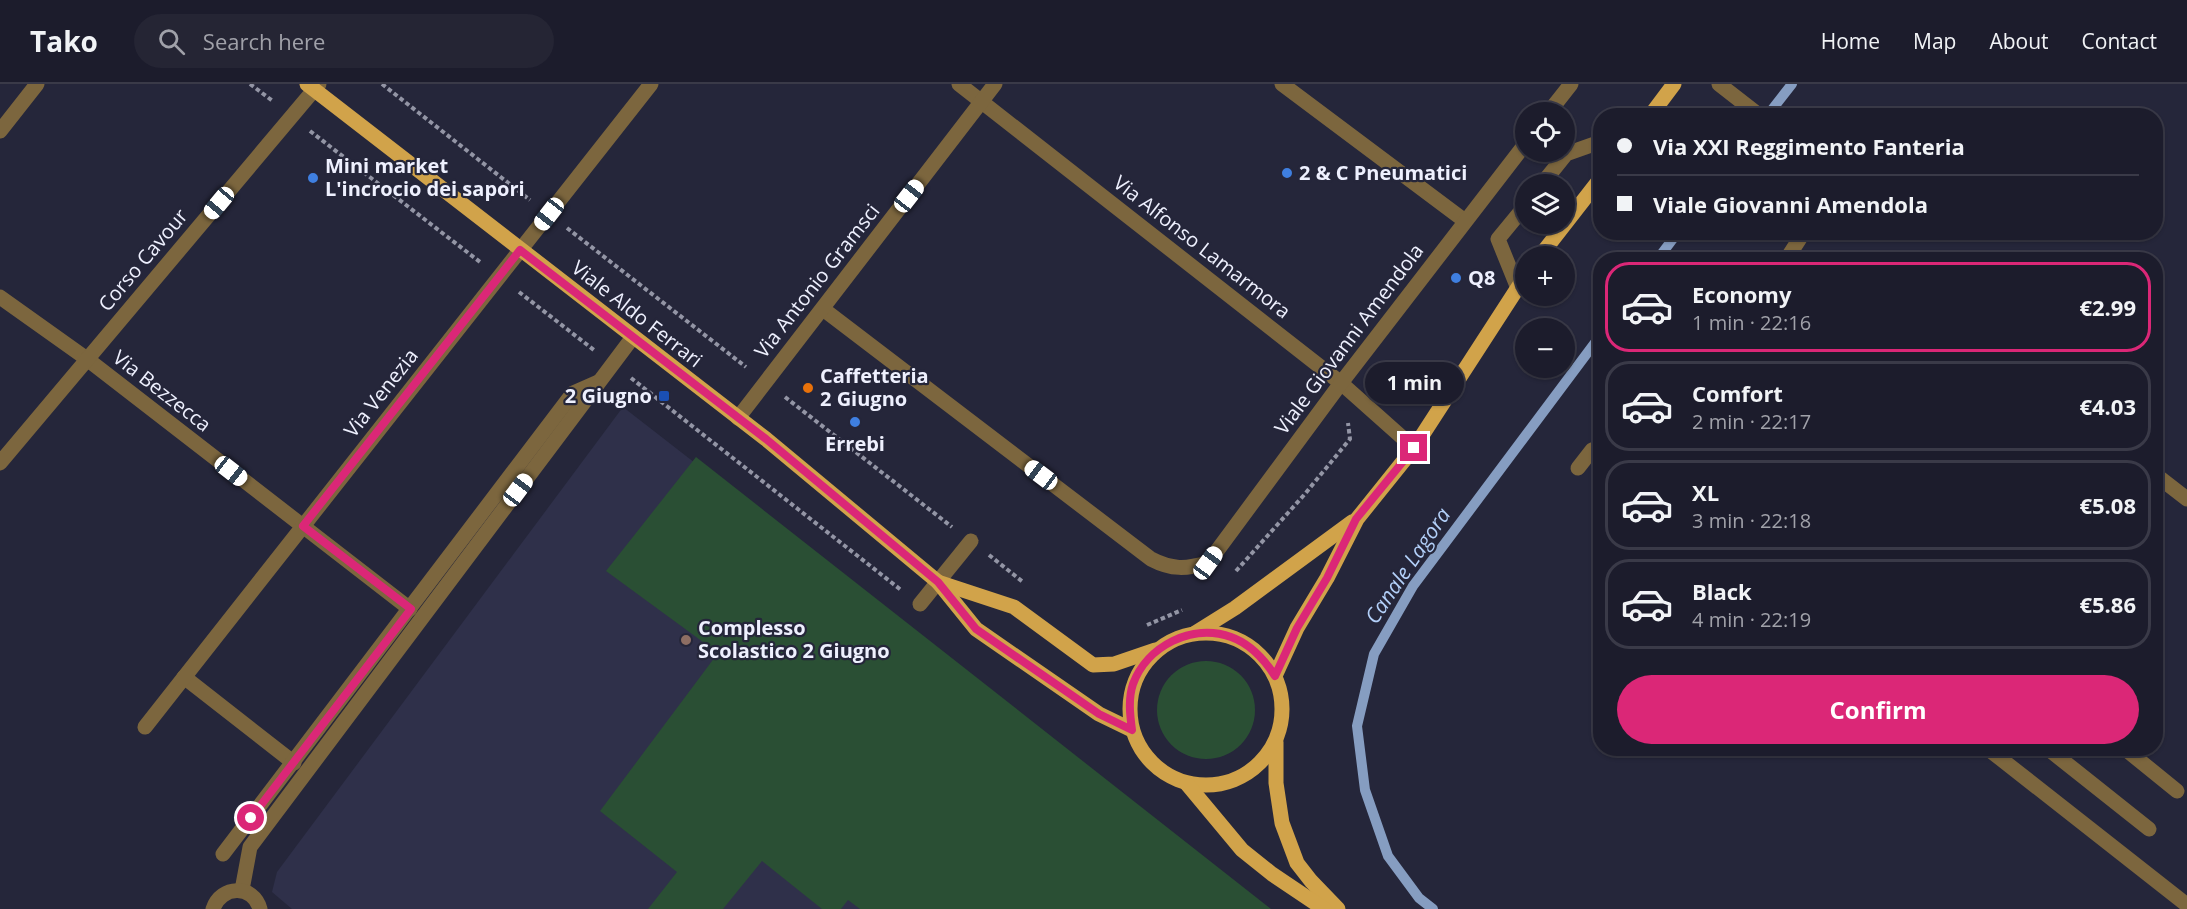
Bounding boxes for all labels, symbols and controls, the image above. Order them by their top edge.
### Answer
search box [134,14,554,68]
text: Tako [30,22,98,60]
icon: search [155,25,188,58]
text: Search here [203,26,325,56]
text: Home [1821,27,1880,55]
text: Map [1913,27,1956,55]
text: About [1989,27,2049,55]
text: Contact [2082,27,2157,55]
map controls [1515,102,1575,378]
button: locate [1515,102,1575,162]
text: Via XXI Reggimento Fanteria [1653,131,1965,161]
place label: Mini market L'incrocio dei sapori [325,152,525,202]
place label: 2 & C Pneumatici [1299,159,1467,186]
marker: 2 & C Pneumatici [1280,166,1294,180]
street label: Via Alfonso Lamarmora [1108,169,1296,324]
marker: Mini market L'incrocio dei sapori [306,171,320,185]
button: layers [1515,174,1575,234]
car [891,176,927,216]
car [201,183,237,223]
text: Viale Giovanni Amendola [1653,189,1928,219]
car [531,194,567,234]
street label: Via Antonio Gramsci [748,198,885,363]
street label: Corso Cavour [92,203,193,317]
street label: Viale Giovanni Amendola [1268,238,1429,440]
button: + [1515,246,1575,306]
street label: Viale Aldo Ferrari [566,254,708,373]
place label: Q8 [1468,264,1495,291]
marker: Q8 [1449,271,1463,285]
text: Economy [1692,279,1791,309]
icon: car [1620,280,1674,334]
text: €2.99 [2079,292,2136,322]
text: 1 min · 22:16 [1692,309,1811,336]
button: − [1515,318,1575,378]
street label: Via Venezia [338,343,424,443]
street label: Via Bezzecca [108,344,217,437]
callout: 1 min [1364,361,1464,403]
place label: Caffetteria 2 Giugno [820,362,929,412]
text: 1 min [1387,369,1442,396]
text: Comfort [1692,378,1783,408]
icon: car [1620,379,1674,433]
marker: Caffetteria 2 Giugno [801,381,815,395]
place label: 2 Giugno [565,382,652,409]
marker: 2 Giugno [657,389,671,403]
text: €4.03 [2079,391,2136,421]
text: 2 min · 22:17 [1692,408,1811,435]
marker: Errebi [848,415,862,429]
place label: Errebi [825,430,885,457]
route end [1400,434,1427,461]
car [211,453,251,489]
car [1021,457,1061,493]
car [500,470,536,510]
text: XL [1692,477,1719,507]
icon: car [1620,478,1674,532]
text: €5.08 [2079,490,2136,520]
water label: Canale Lagora [1358,502,1456,629]
text: 3 min · 22:18 [1692,507,1811,534]
car [1190,543,1226,583]
text: Black [1692,576,1752,606]
icon: car [1620,577,1674,631]
text: €5.86 [2079,589,2136,619]
text: 4 min · 22:19 [1692,606,1811,633]
place label: Complesso Scolastico 2 Giugno [698,614,890,664]
marker: Complesso Scolastico 2 Giugno [679,633,693,647]
button: Confirm [1617,675,2139,744]
route start [237,804,264,831]

